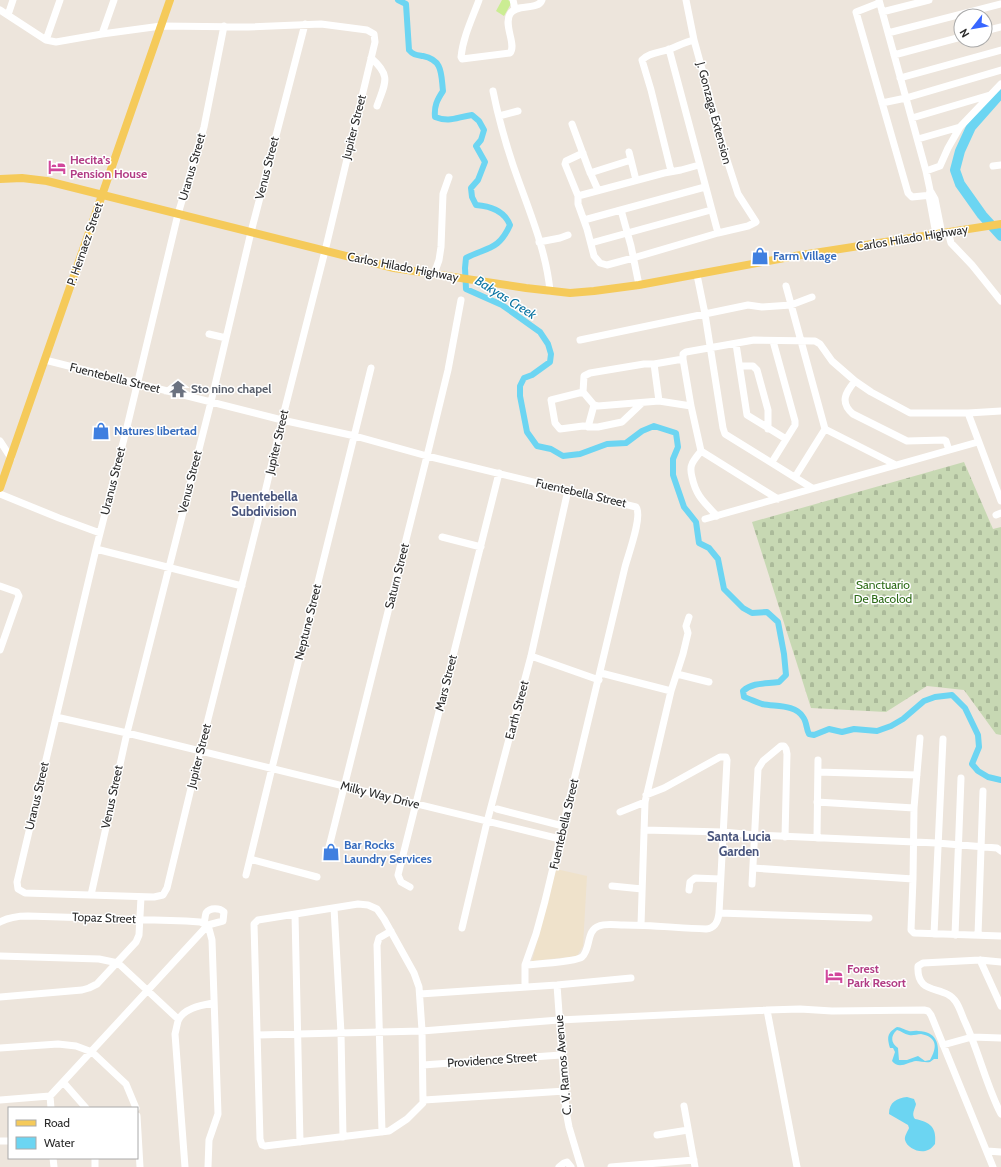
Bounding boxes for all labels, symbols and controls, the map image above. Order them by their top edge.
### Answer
north arrow [953,8,993,48]
text: N [956,26,972,40]
street label: J. Gonzaga Extension [693,59,735,166]
street label: Jupiter Street [338,93,369,162]
street label: Uranus Street [175,131,208,202]
street label: Venus Street [251,135,282,201]
place label: Hecita’s Pension House [70,152,147,181]
hotel icon: Hecita’s Pension House [47,157,67,177]
street label: P. Hernaez Street [63,200,106,287]
street label: Carlos Hilado Highway [855,221,969,254]
shop icon: Farm Village [750,246,770,266]
street label: Carlos Hilado Highway [346,248,460,285]
place label: Farm Village [773,248,837,263]
water label: Bakyas Creek [472,272,540,322]
street label: Fuentebella Street [68,359,162,396]
temple icon: Sto nino chapel [168,379,188,399]
place label: Sto nino chapel [191,381,271,396]
street label: Jupiter Street [262,408,291,477]
shop icon: Natures libertad [91,421,111,441]
place label: Natures libertad [114,423,197,438]
street label: Uranus Street [97,445,128,516]
street label: Venus Street [174,449,205,515]
street label: Fuentebella Street [534,475,628,510]
district label: Puentebella Subdivision [230,488,298,519]
street label: Saturn Street [381,542,412,610]
park label: Sanctuario De Bacolod [854,577,912,606]
street label: Neptune Street [291,582,324,661]
street label: Mars Street [431,653,460,713]
street label: Earth Street [501,679,532,741]
street label: Jupiter Street [183,722,214,791]
street label: Uranus Street [21,760,52,831]
street label: Venus Street [97,764,126,830]
street label: Milky Way Drive [339,777,421,812]
street label: Fuentebella Street [546,777,581,871]
district label: Santa Lucia Garden [707,828,772,859]
place label: Bar Rocks Laundry Services [344,837,432,866]
shop icon: Bar Rocks Laundry Services [321,842,341,862]
street label: Topaz Street [72,909,136,926]
place label: Forest Park Resort [847,961,906,990]
hotel icon: Forest Park Resort [824,966,844,986]
street label: C. V. Ramos Avenue [551,1014,574,1116]
street label: Providence Street [447,1049,537,1070]
legend [8,1107,138,1159]
text: Road [44,1115,70,1130]
text: Water [44,1135,75,1150]

